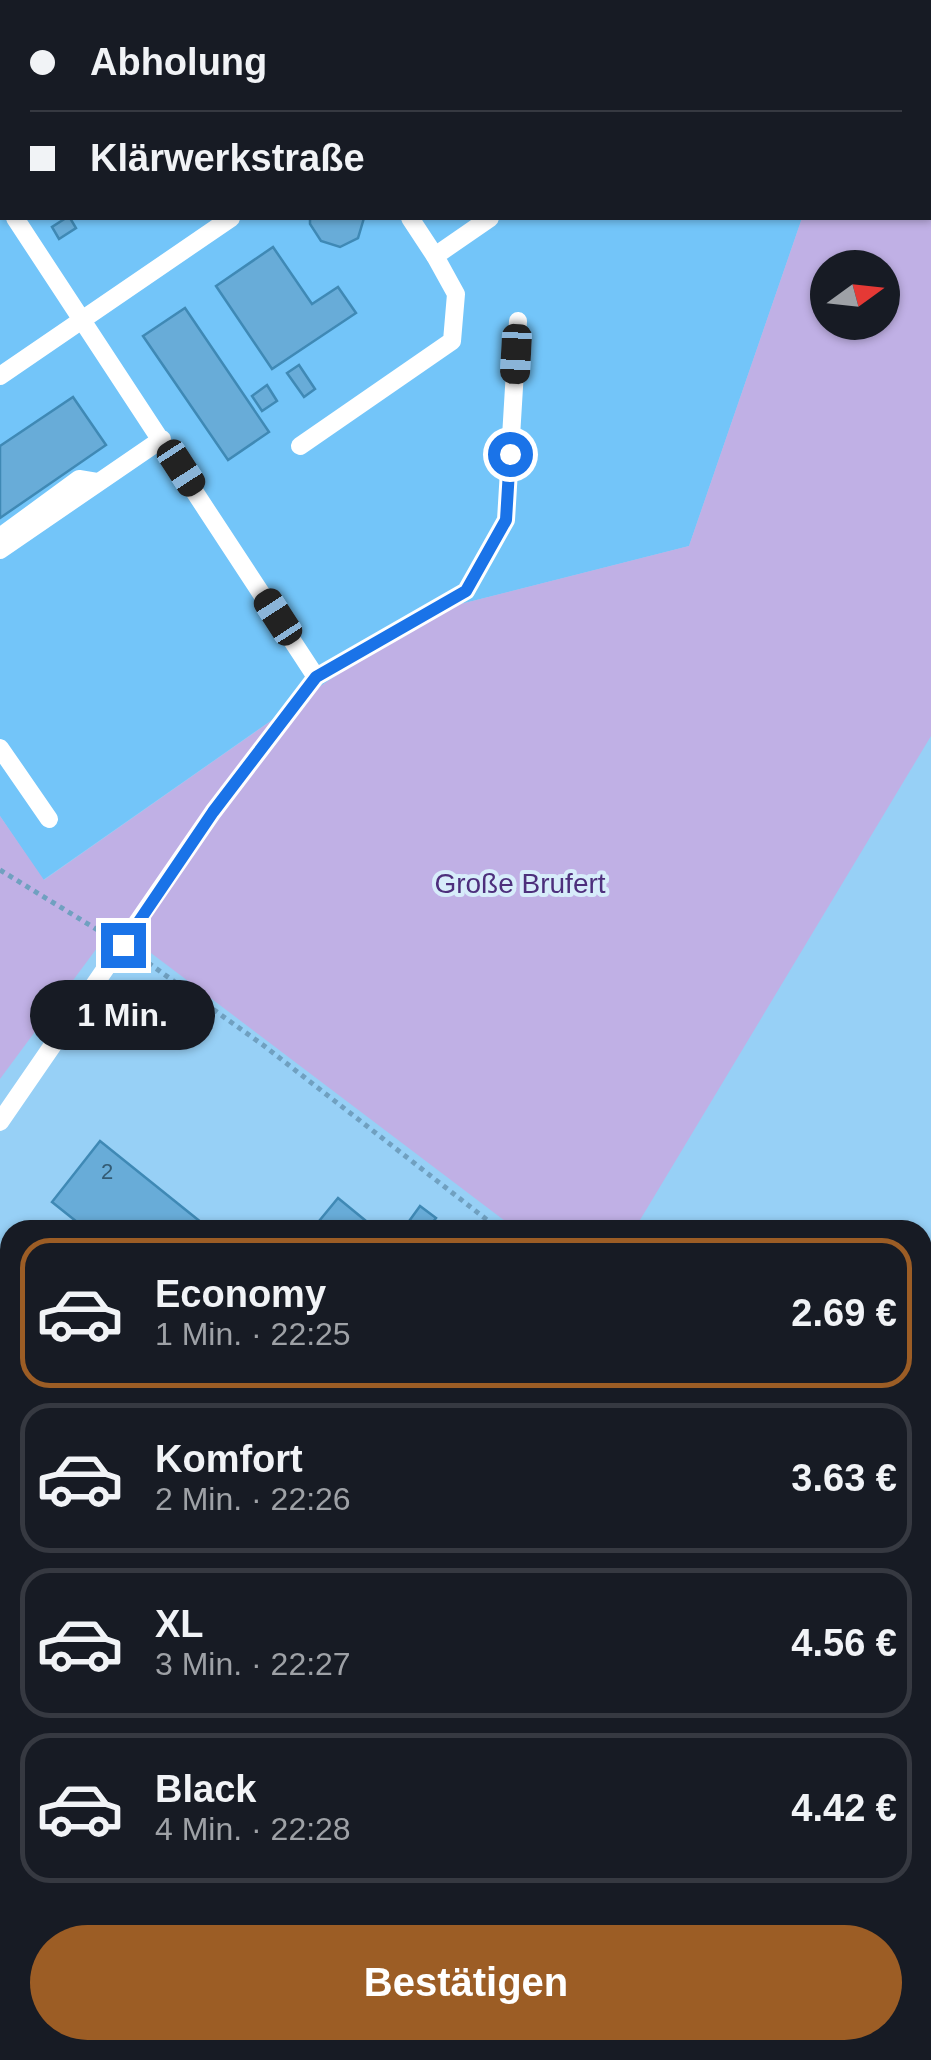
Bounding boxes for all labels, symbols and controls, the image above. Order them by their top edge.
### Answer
text: Abholung [90,41,267,83]
text: Klärwerkstraße [90,137,365,179]
north arrow [810,250,900,340]
map controls [810,250,900,340]
car [499,323,533,385]
route start [488,432,533,477]
car [152,435,210,501]
car [249,584,307,650]
park label: Große Brufert [434,868,606,899]
route end [101,923,146,968]
callout: 1 Min. [31,980,216,1050]
text: 1 Min. [77,997,168,1033]
house number: 2 [101,1159,113,1184]
icon: car [35,1268,125,1358]
text: Economy [155,1273,326,1315]
text: 2.69 € [791,1292,897,1334]
text: 1 Min. · 22:25 [155,1316,351,1352]
icon: car [35,1433,125,1523]
text: Komfort [155,1438,303,1480]
text: 3.63 € [791,1457,897,1499]
text: 2 Min. · 22:26 [155,1481,351,1517]
icon: car [35,1598,125,1688]
text: XL [155,1603,204,1645]
text: 4.56 € [791,1622,897,1664]
text: 3 Min. · 22:27 [155,1646,351,1682]
icon: car [35,1763,125,1853]
text: Black [155,1768,256,1810]
text: 4.42 € [791,1787,897,1829]
text: 4 Min. · 22:28 [155,1811,351,1847]
button: Bestätigen [30,1925,902,2040]

